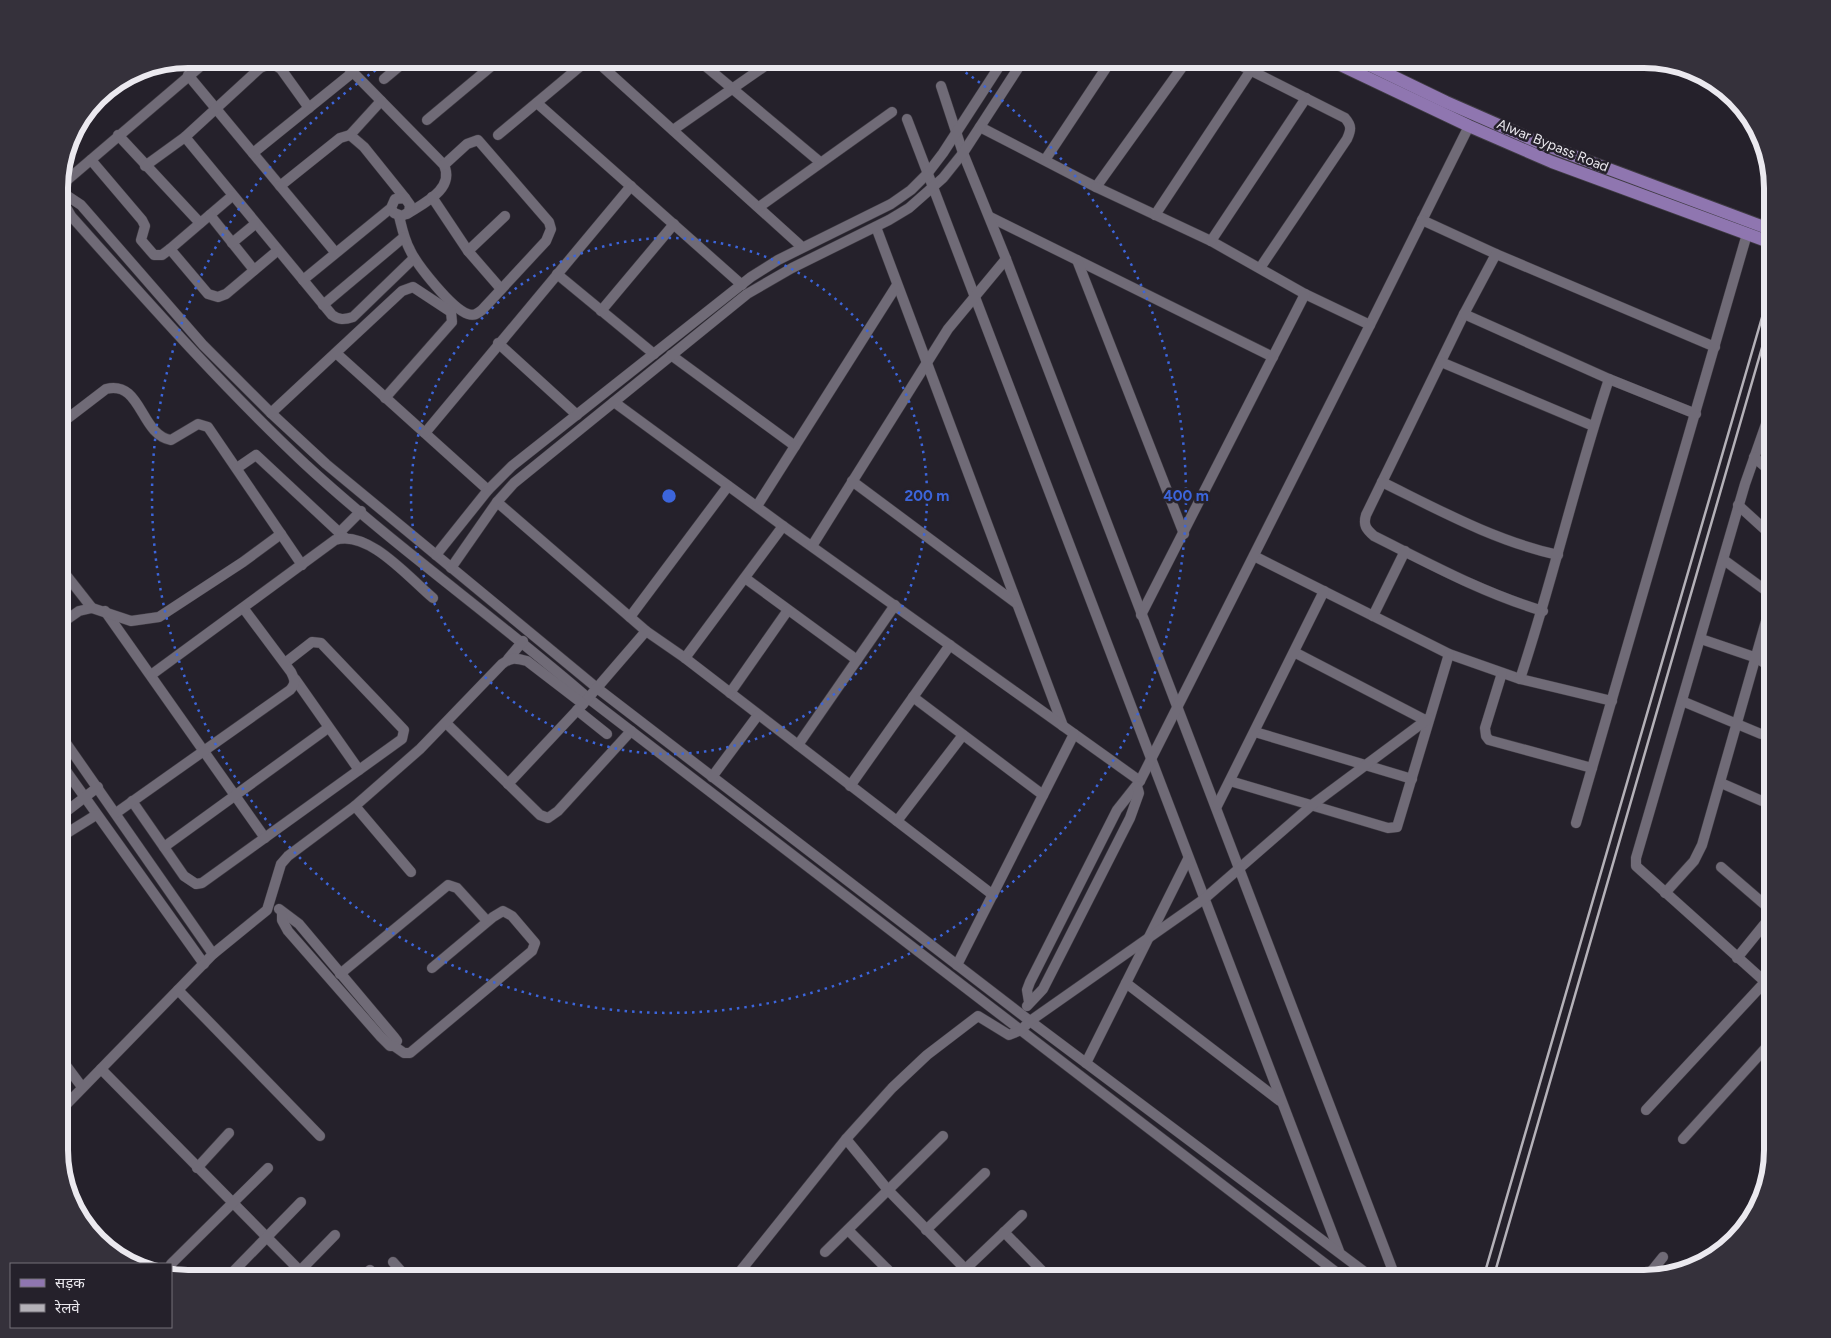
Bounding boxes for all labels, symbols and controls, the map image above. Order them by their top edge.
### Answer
street label: Alwar Bypass Road [1495,115,1611,176]
centre of rings [660,487,678,505]
text: 200 m [905,487,949,505]
text: 400 m [1163,487,1209,505]
legend [10,1263,172,1328]
text: सड़क [55,1274,85,1292]
text: रेलवे [54,1299,80,1317]

